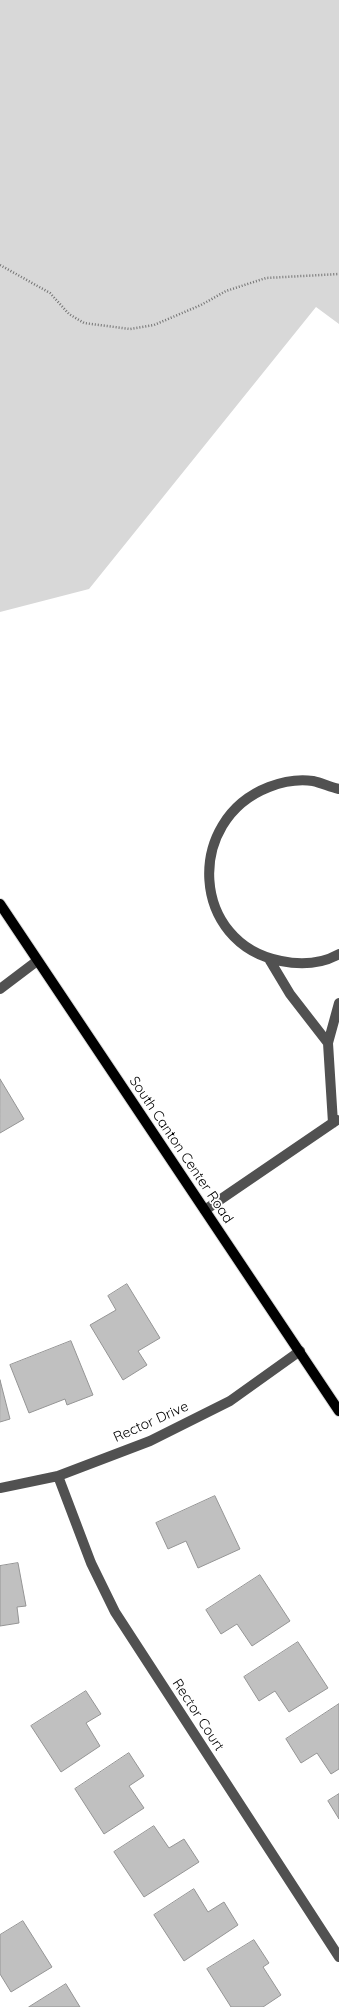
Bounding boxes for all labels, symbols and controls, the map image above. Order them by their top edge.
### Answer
street label: South Canton Center Road [126,1073,236,1227]
street label: Rector Drive [111,1398,191,1446]
street label: Rector Court [168,1676,228,1754]

